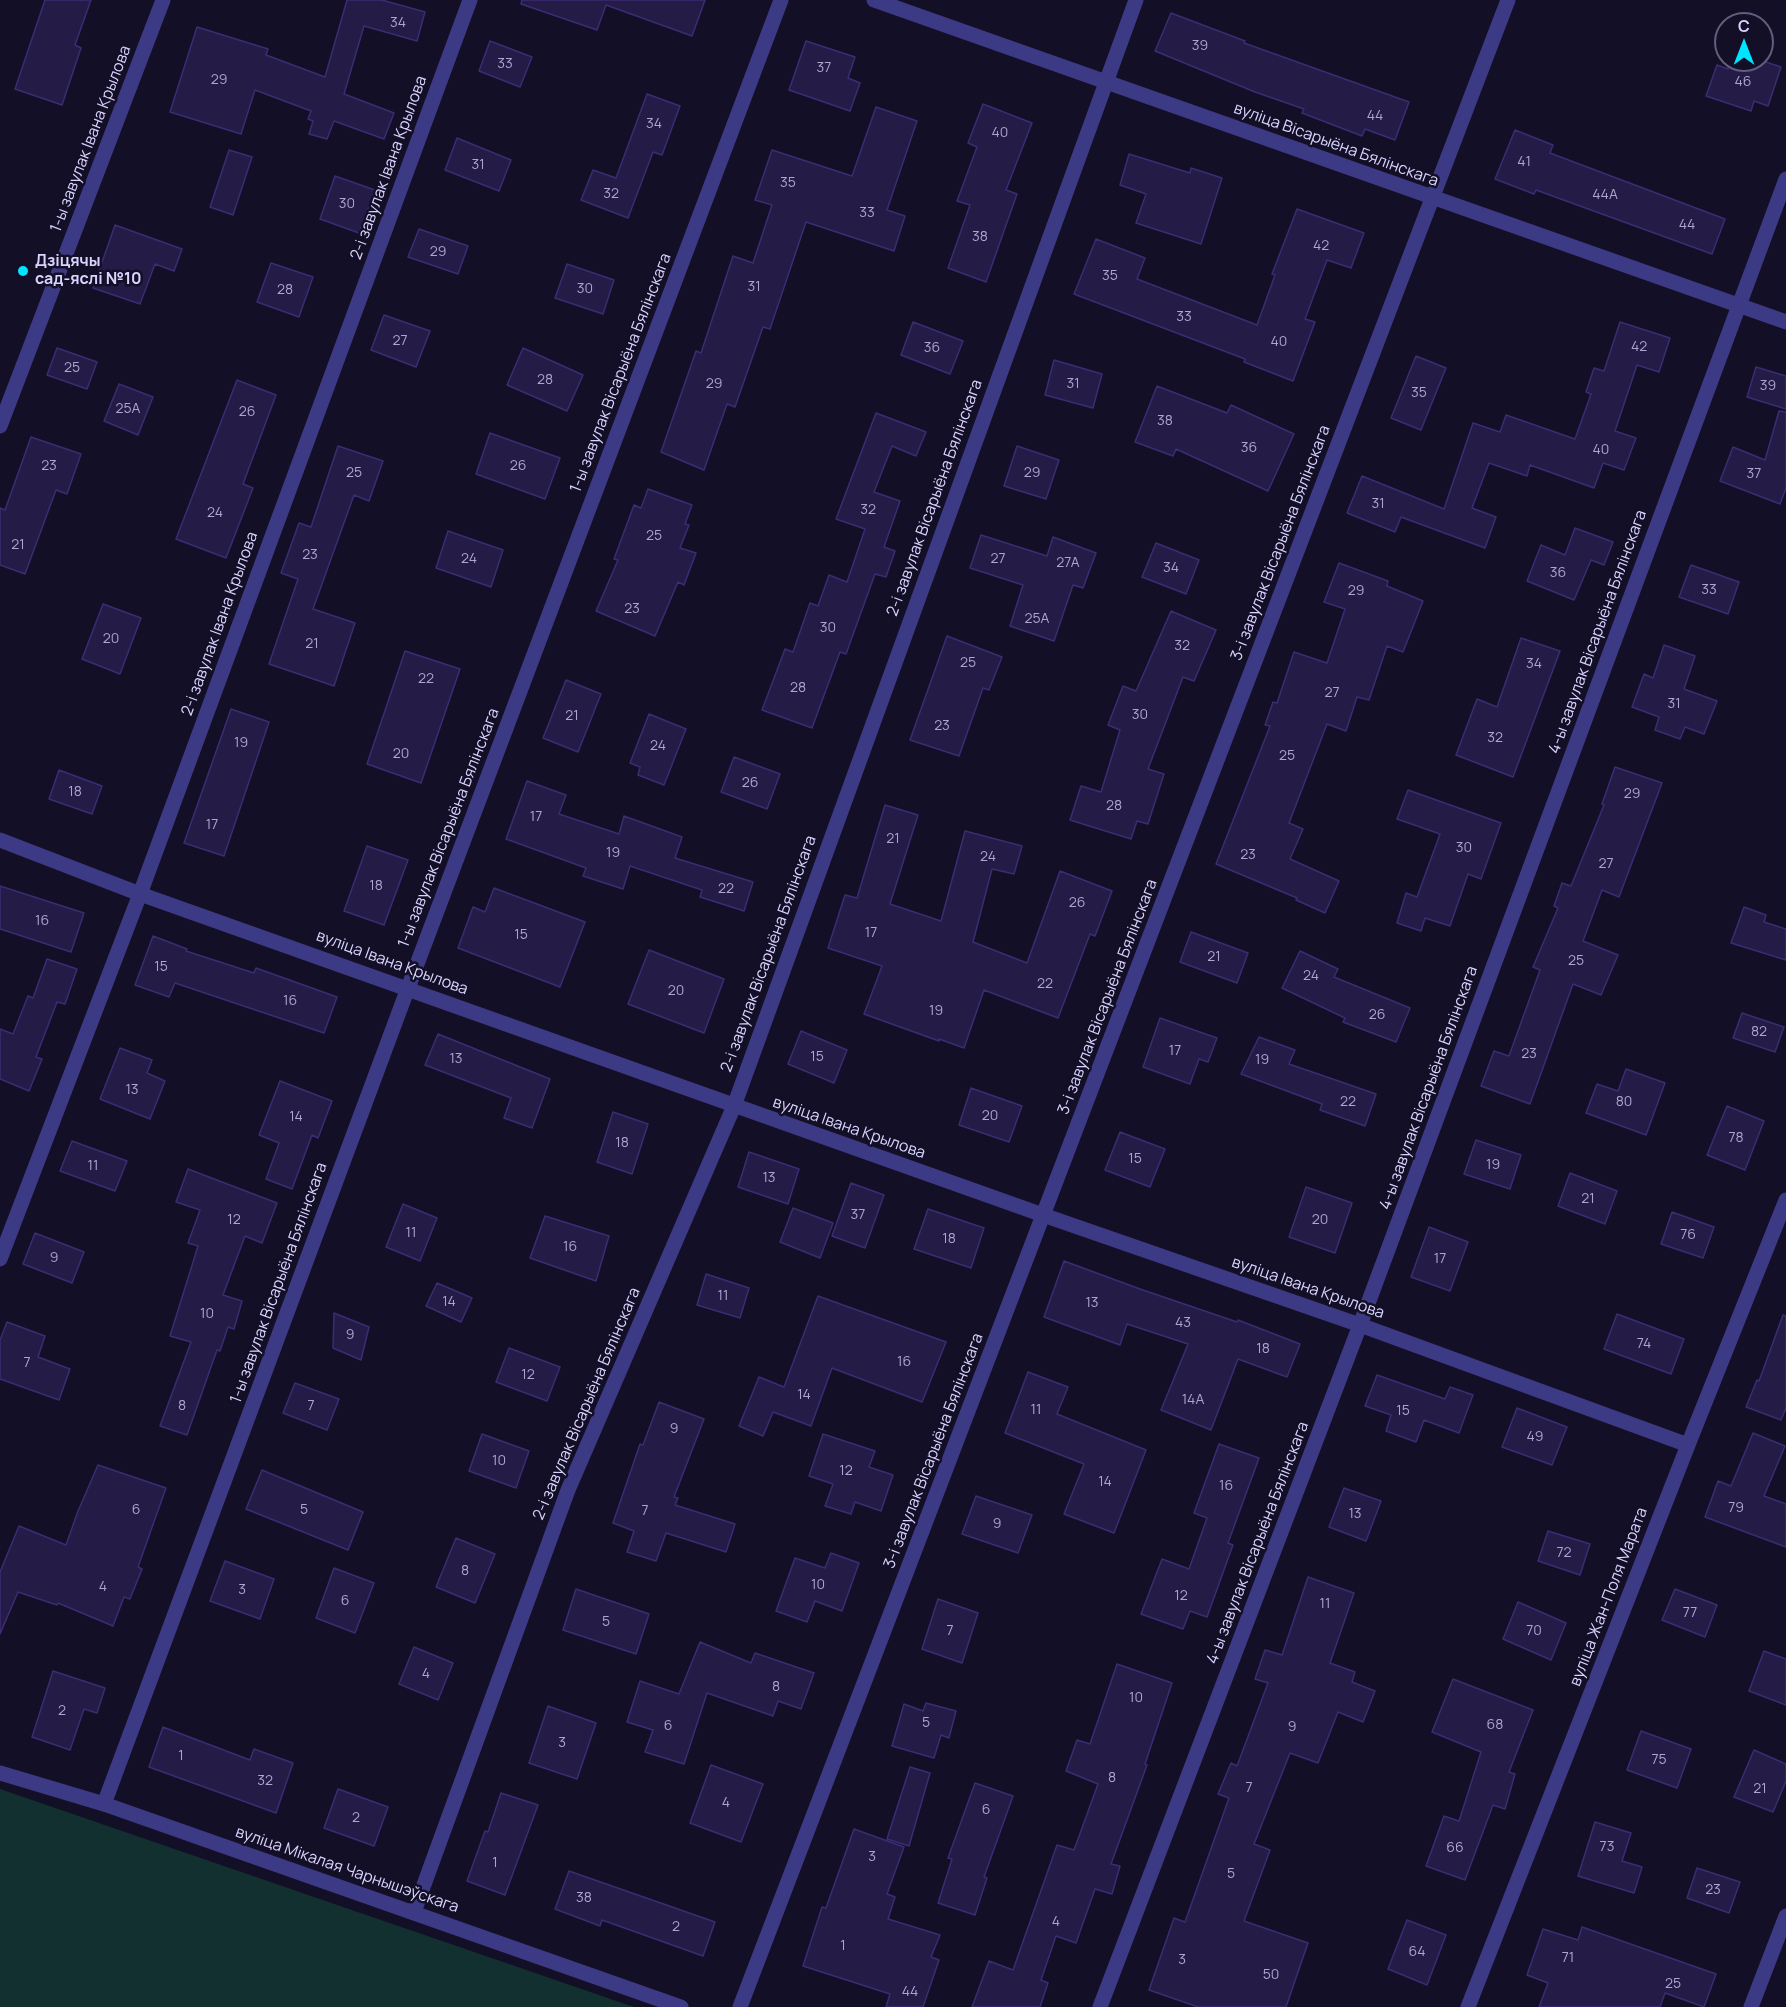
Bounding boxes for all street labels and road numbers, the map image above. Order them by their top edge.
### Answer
street label: 1-ы завулак Івана Крылова [46,43,136,235]
street label: 2-і завулак Івана Крылова [347,73,431,263]
street label: вуліца Вісарыёна Бялінскага [1231,99,1441,191]
street label: 1-ы завулак Вісарыёна Бялінскага [566,251,676,495]
street label: 2-і завулак Вісарыёна Бялінскага [883,377,987,619]
street label: 3-і завулак Вісарыёна Бялінскага [1227,423,1335,663]
street label: 4-ы завулак Вісарыёна Бялінскага [1545,508,1651,756]
street label: 2-і завулак Івана Крылова [178,529,262,719]
street label: 1-ы завулак Вісарыёна Бялінскага [394,706,504,950]
street label: 2-і завулак Вісарыёна Бялінскага [717,833,821,1075]
street label: 3-і завулак Вісарыёна Бялінскага [1054,877,1162,1117]
street label: вуліца Івана Крылова [313,927,471,999]
street label: 4-ы завулак Вісарыёна Бялінскага [1376,964,1482,1212]
street label: вуліца Івана Крылова [770,1093,928,1163]
street label: 1-ы завулак Вісарыёна Бялінскага [226,1160,332,1406]
street label: вуліца Івана Крылова [1229,1253,1387,1323]
street label: 2-і завулак Вісарыёна Бялінскага [529,1285,645,1523]
street label: 3-і завулак Вісарыёна Бялінскага [880,1331,988,1571]
street label: 4-ы завулак Вісарыёна Бялінскага [1203,1419,1313,1667]
street label: вуліца Жан-Поля Марата [1566,1505,1652,1689]
street label: вуліца Мікалая Чарнышэўскага [233,1823,461,1917]

